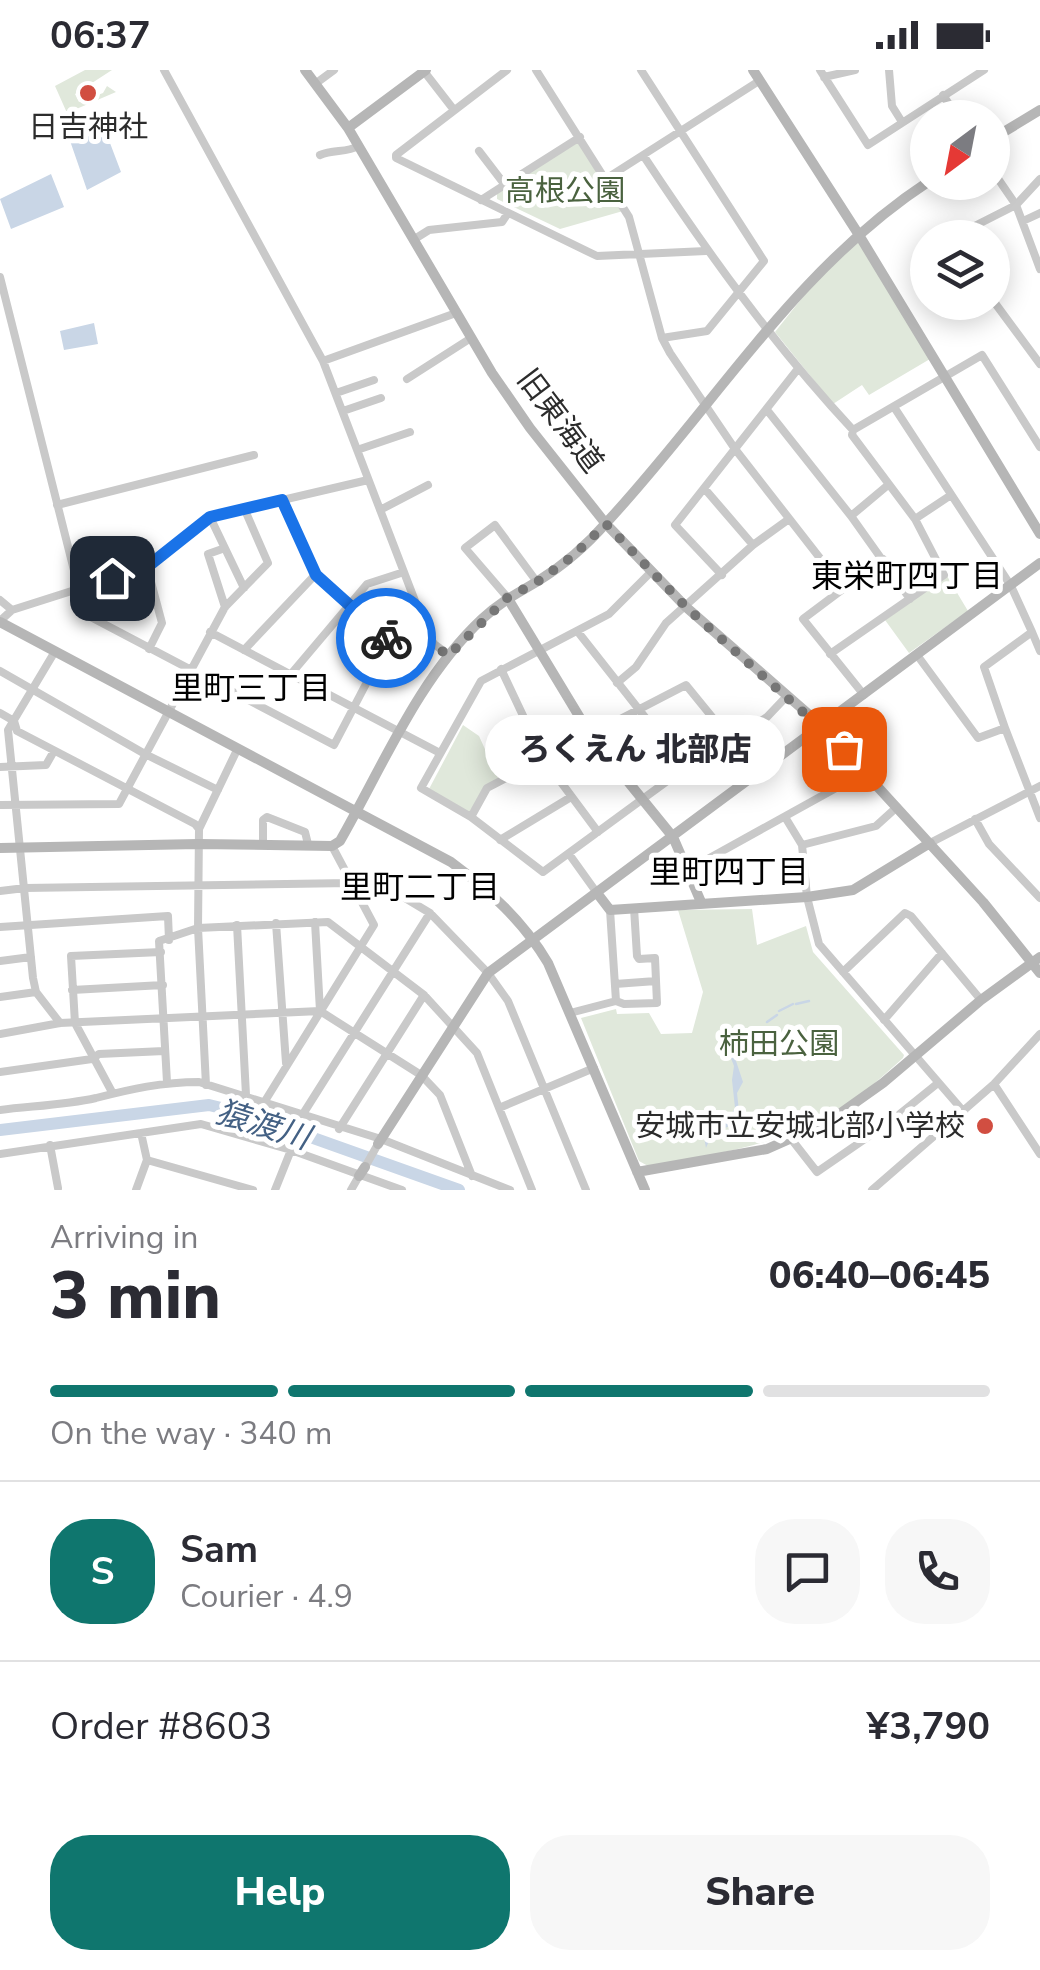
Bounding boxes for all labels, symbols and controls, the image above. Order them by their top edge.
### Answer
text: 06:37 [50,10,151,61]
marker: 日吉神社 [77,82,99,104]
north arrow [910,100,1010,200]
map controls [910,100,1010,320]
place label: 日吉神社 [28,107,148,148]
park label: 高根公園 [505,171,625,212]
button: layers [910,220,1010,320]
street label: 旧東海道 [508,361,612,481]
pin [70,536,155,621]
icon: home [85,551,140,606]
district label: 東栄町四丁目 [811,555,1003,598]
courier [336,588,436,688]
icon: bike [359,611,414,666]
district label: 里町三丁目 [171,667,331,710]
pin [802,707,887,792]
callout: ろくえん 北部店 [484,714,784,784]
icon: bag [817,722,872,777]
text: ろくえん 北部店 [519,728,751,771]
district label: 里町四丁目 [649,851,809,894]
district label: 里町二丁目 [340,866,500,909]
park label: 柿田公園 [719,1024,839,1065]
water label: 猿渡川 [211,1090,318,1160]
place label: 安城市立安城北部小学校 [635,1106,965,1147]
marker: 安城市立安城北部小学校 [974,1115,996,1137]
text: Arriving in [50,1216,198,1259]
text: 06:40–06:45 [769,1250,990,1301]
text: 3 min [50,1252,221,1341]
text: On the way · 340 m [50,1412,332,1455]
button: chat [755,1519,860,1624]
button: phone [885,1519,990,1624]
text: Sam [180,1524,258,1575]
text: S [91,1546,114,1597]
text: Courier · 4.9 [180,1575,353,1618]
text: Order #8603 [50,1701,272,1752]
text: ¥3,790 [867,1701,990,1752]
button: Help [50,1835,510,1950]
button: Share [530,1835,990,1950]

